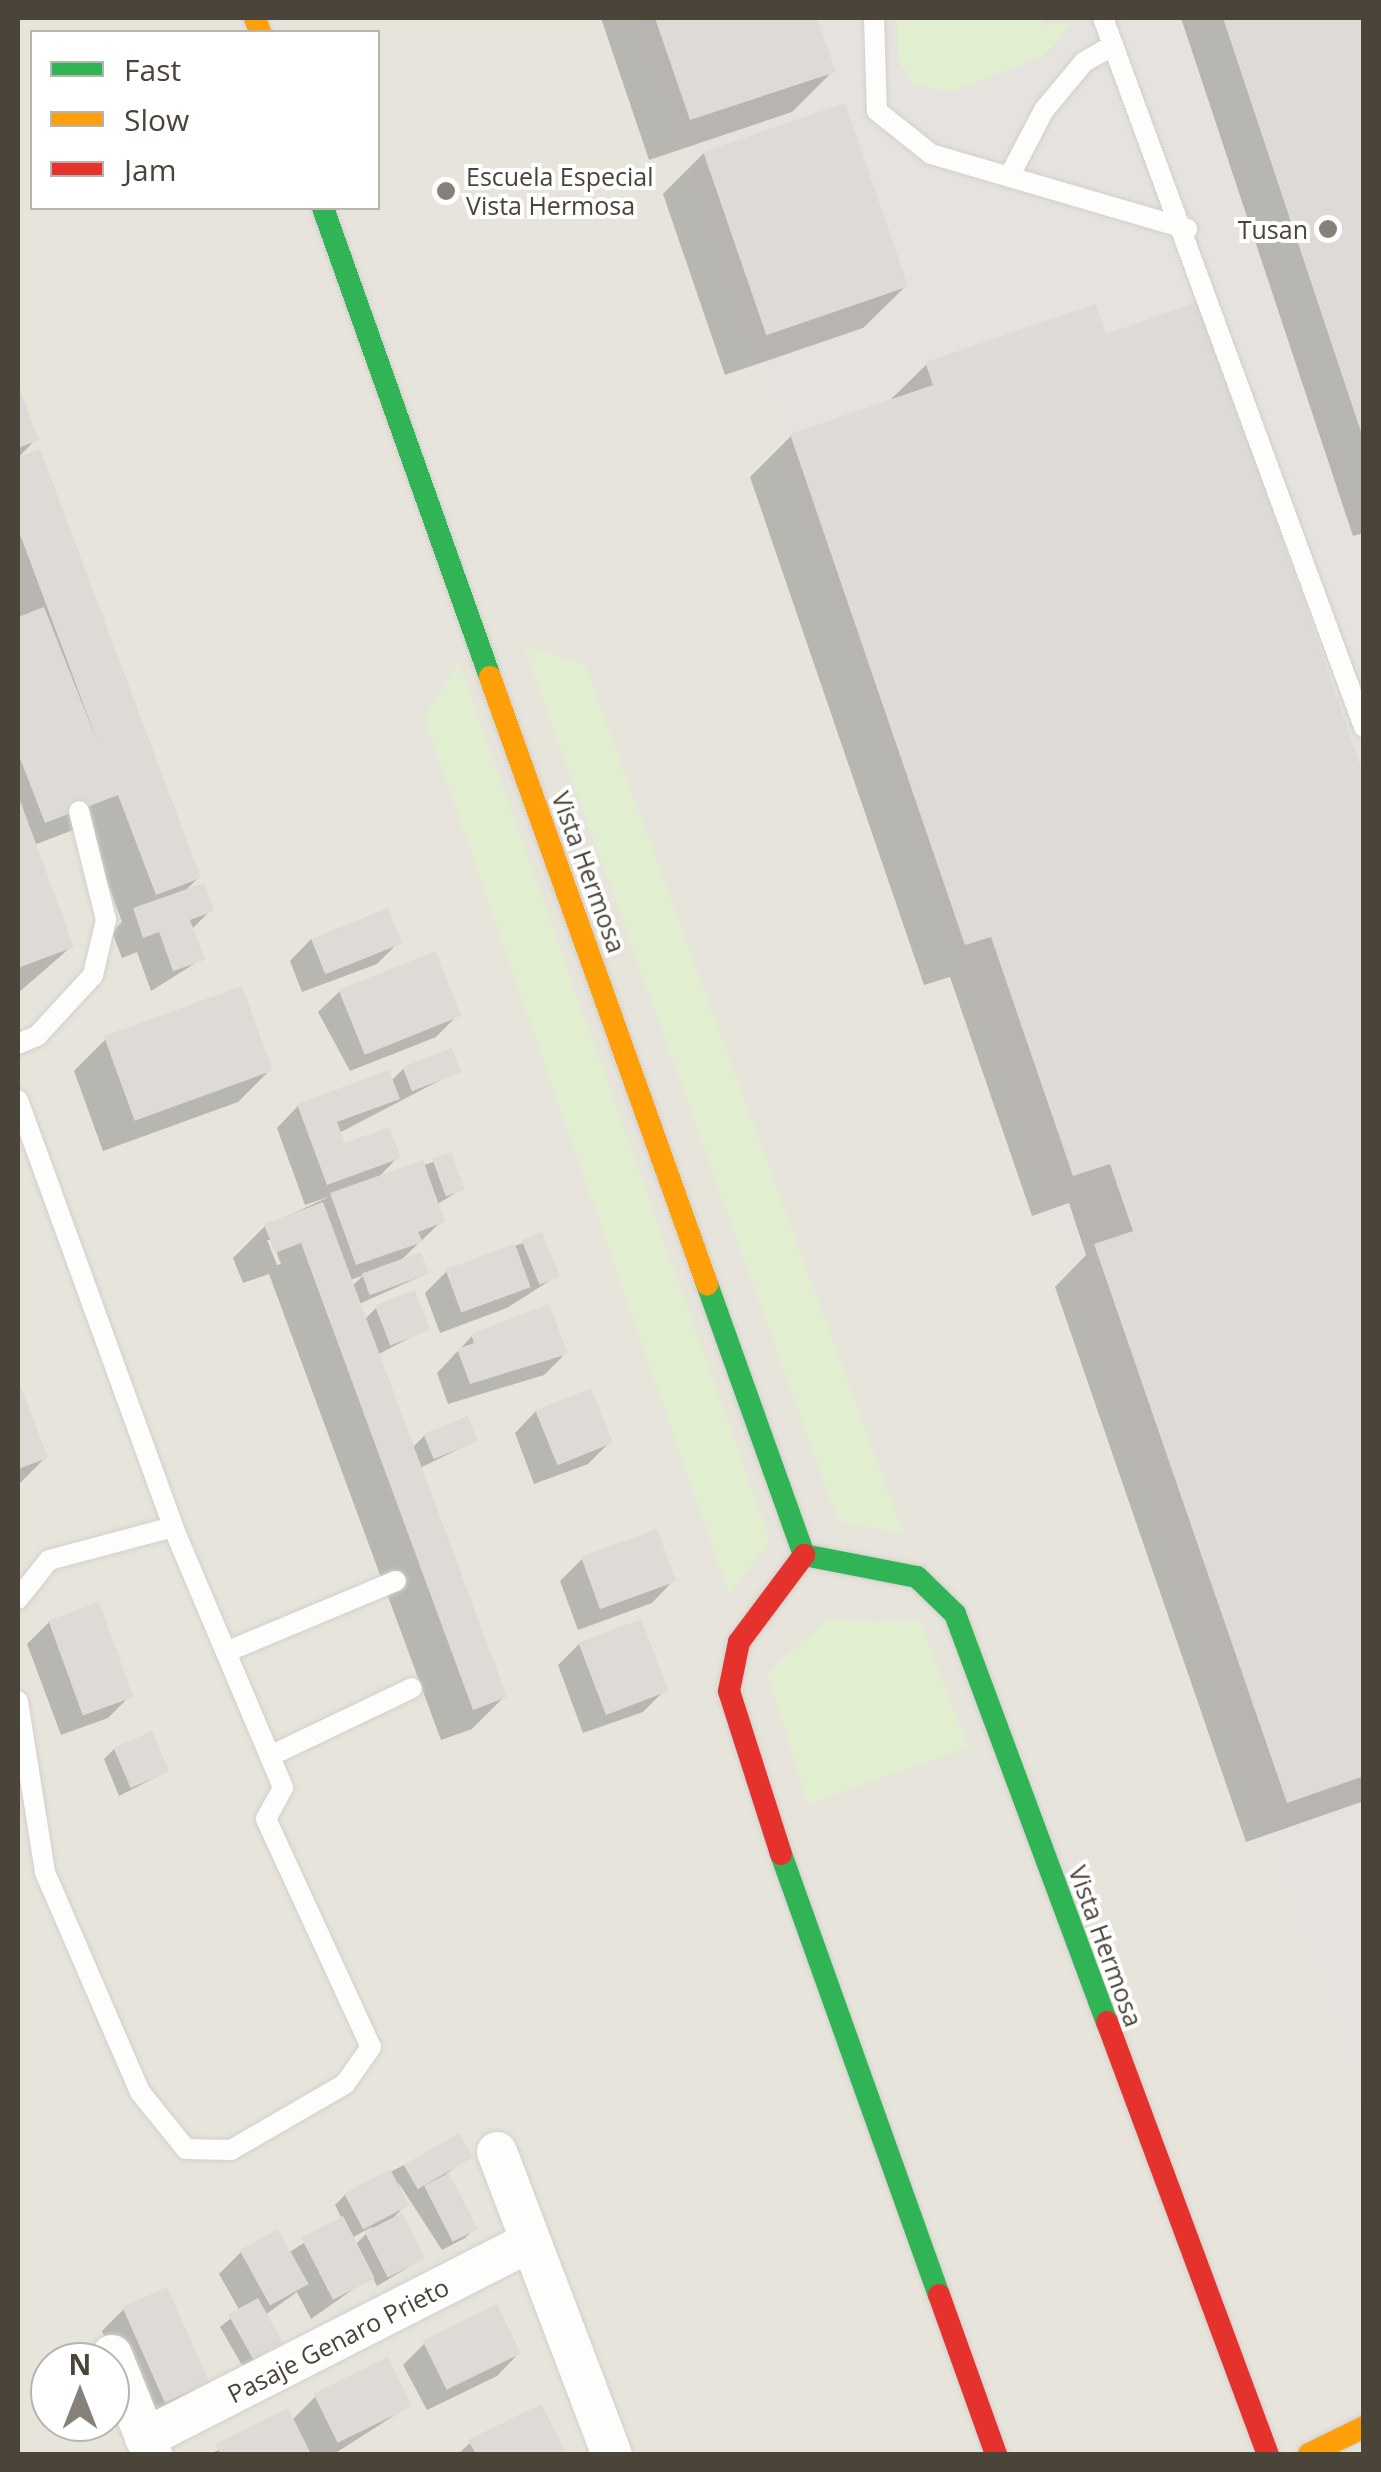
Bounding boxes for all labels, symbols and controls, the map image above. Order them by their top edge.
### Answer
legend [30,30,380,210]
text: Fast [124,49,181,90]
text: Slow [124,99,189,140]
text: Jam [124,149,177,190]
place label: Escuela Especial Vista Hermosa [466,162,653,221]
marker: Escuela Especial Vista Hermosa [435,180,457,202]
place label: Tusan [1238,214,1308,244]
marker: Tusan [1317,218,1339,240]
street label: Vista Hermosa [546,787,632,957]
street label: Vista Hermosa [1063,1861,1149,2031]
street label: Pasaje Genaro Prieto [222,2271,454,2409]
north arrow [30,2342,130,2442]
text: N [69,2345,91,2383]

